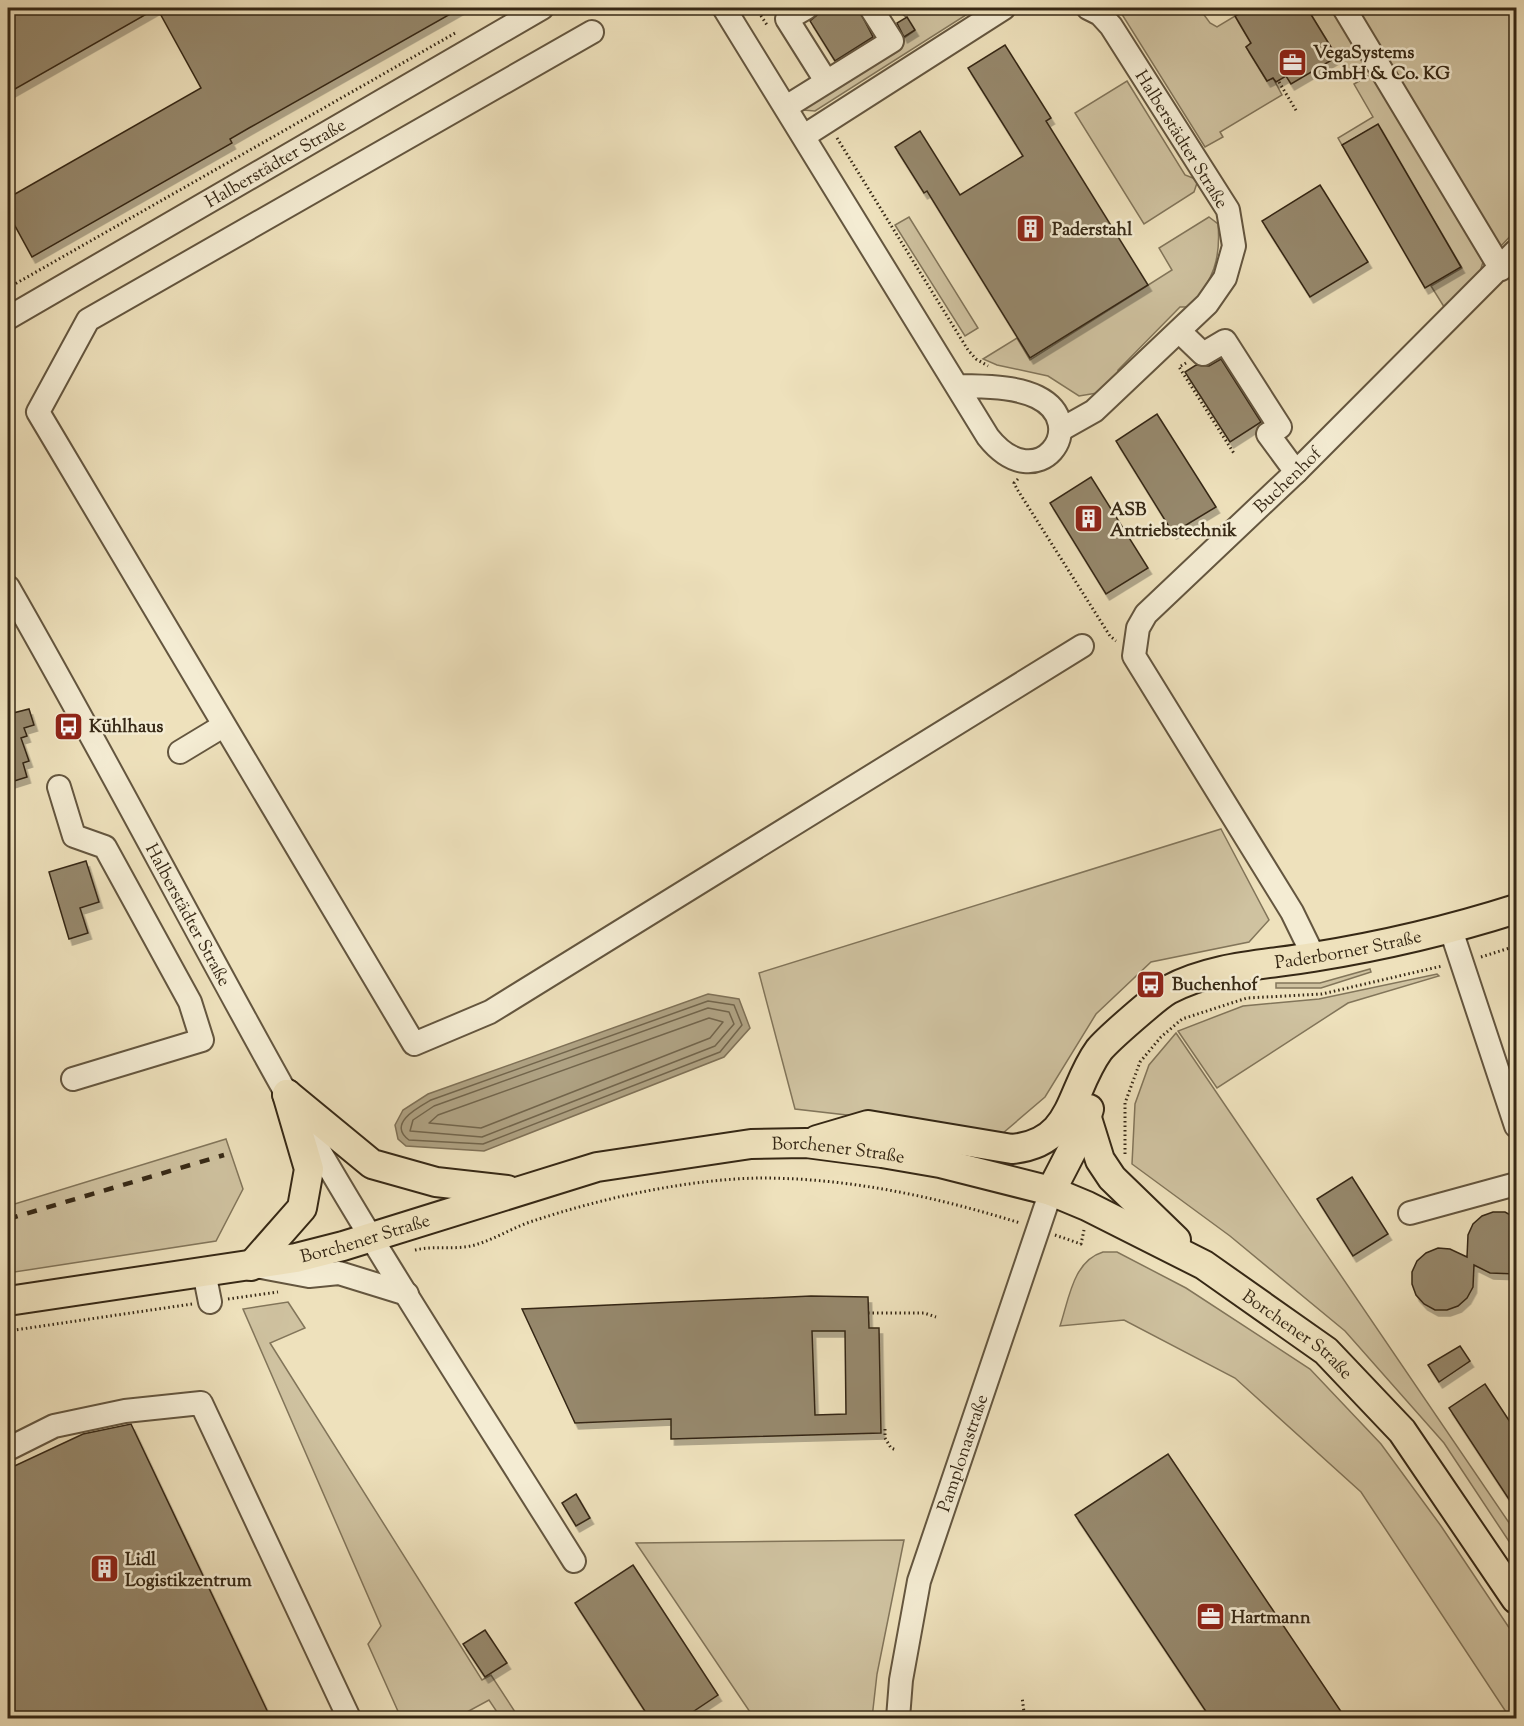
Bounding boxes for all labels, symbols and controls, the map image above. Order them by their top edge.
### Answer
place label: VegaSystems GmbH & Co. KG [1313,41,1450,88]
office icon: VegaSystems GmbH & Co. KG [1276,46,1308,78]
street label: Halberstädter Straße [1127,66,1233,214]
street label: Halberstädter Straße [201,113,352,216]
building icon: Paderstahl [1015,213,1047,245]
place label: Paderstahl [1052,218,1133,244]
street label: Buchenhof [1249,442,1329,521]
place label: ASB Antriebstechnik [1110,498,1237,545]
building icon: ASB Antriebstechnik [1073,503,1105,535]
bus stop icon: Kühlhaus [52,710,84,742]
place label: Kühlhaus [89,715,163,741]
street label: Halberstädter Straße [137,839,236,992]
street label: Paderborner Straße [1273,925,1424,977]
bus stop icon: Buchenhof [1135,968,1167,1000]
place label: Buchenhof [1172,973,1259,999]
street label: Borchener Straße [771,1132,906,1172]
street label: Borchener Straße [298,1209,434,1271]
street label: Borchener Straße [1236,1285,1358,1386]
street label: Pamplonastraße [932,1391,996,1516]
place label: Lidl Logistikzentrum [125,1548,252,1595]
building icon: Lidl Logistikzentrum [88,1553,120,1585]
office icon: Hartmann [1194,1601,1226,1633]
place label: Hartmann [1231,1606,1311,1632]

